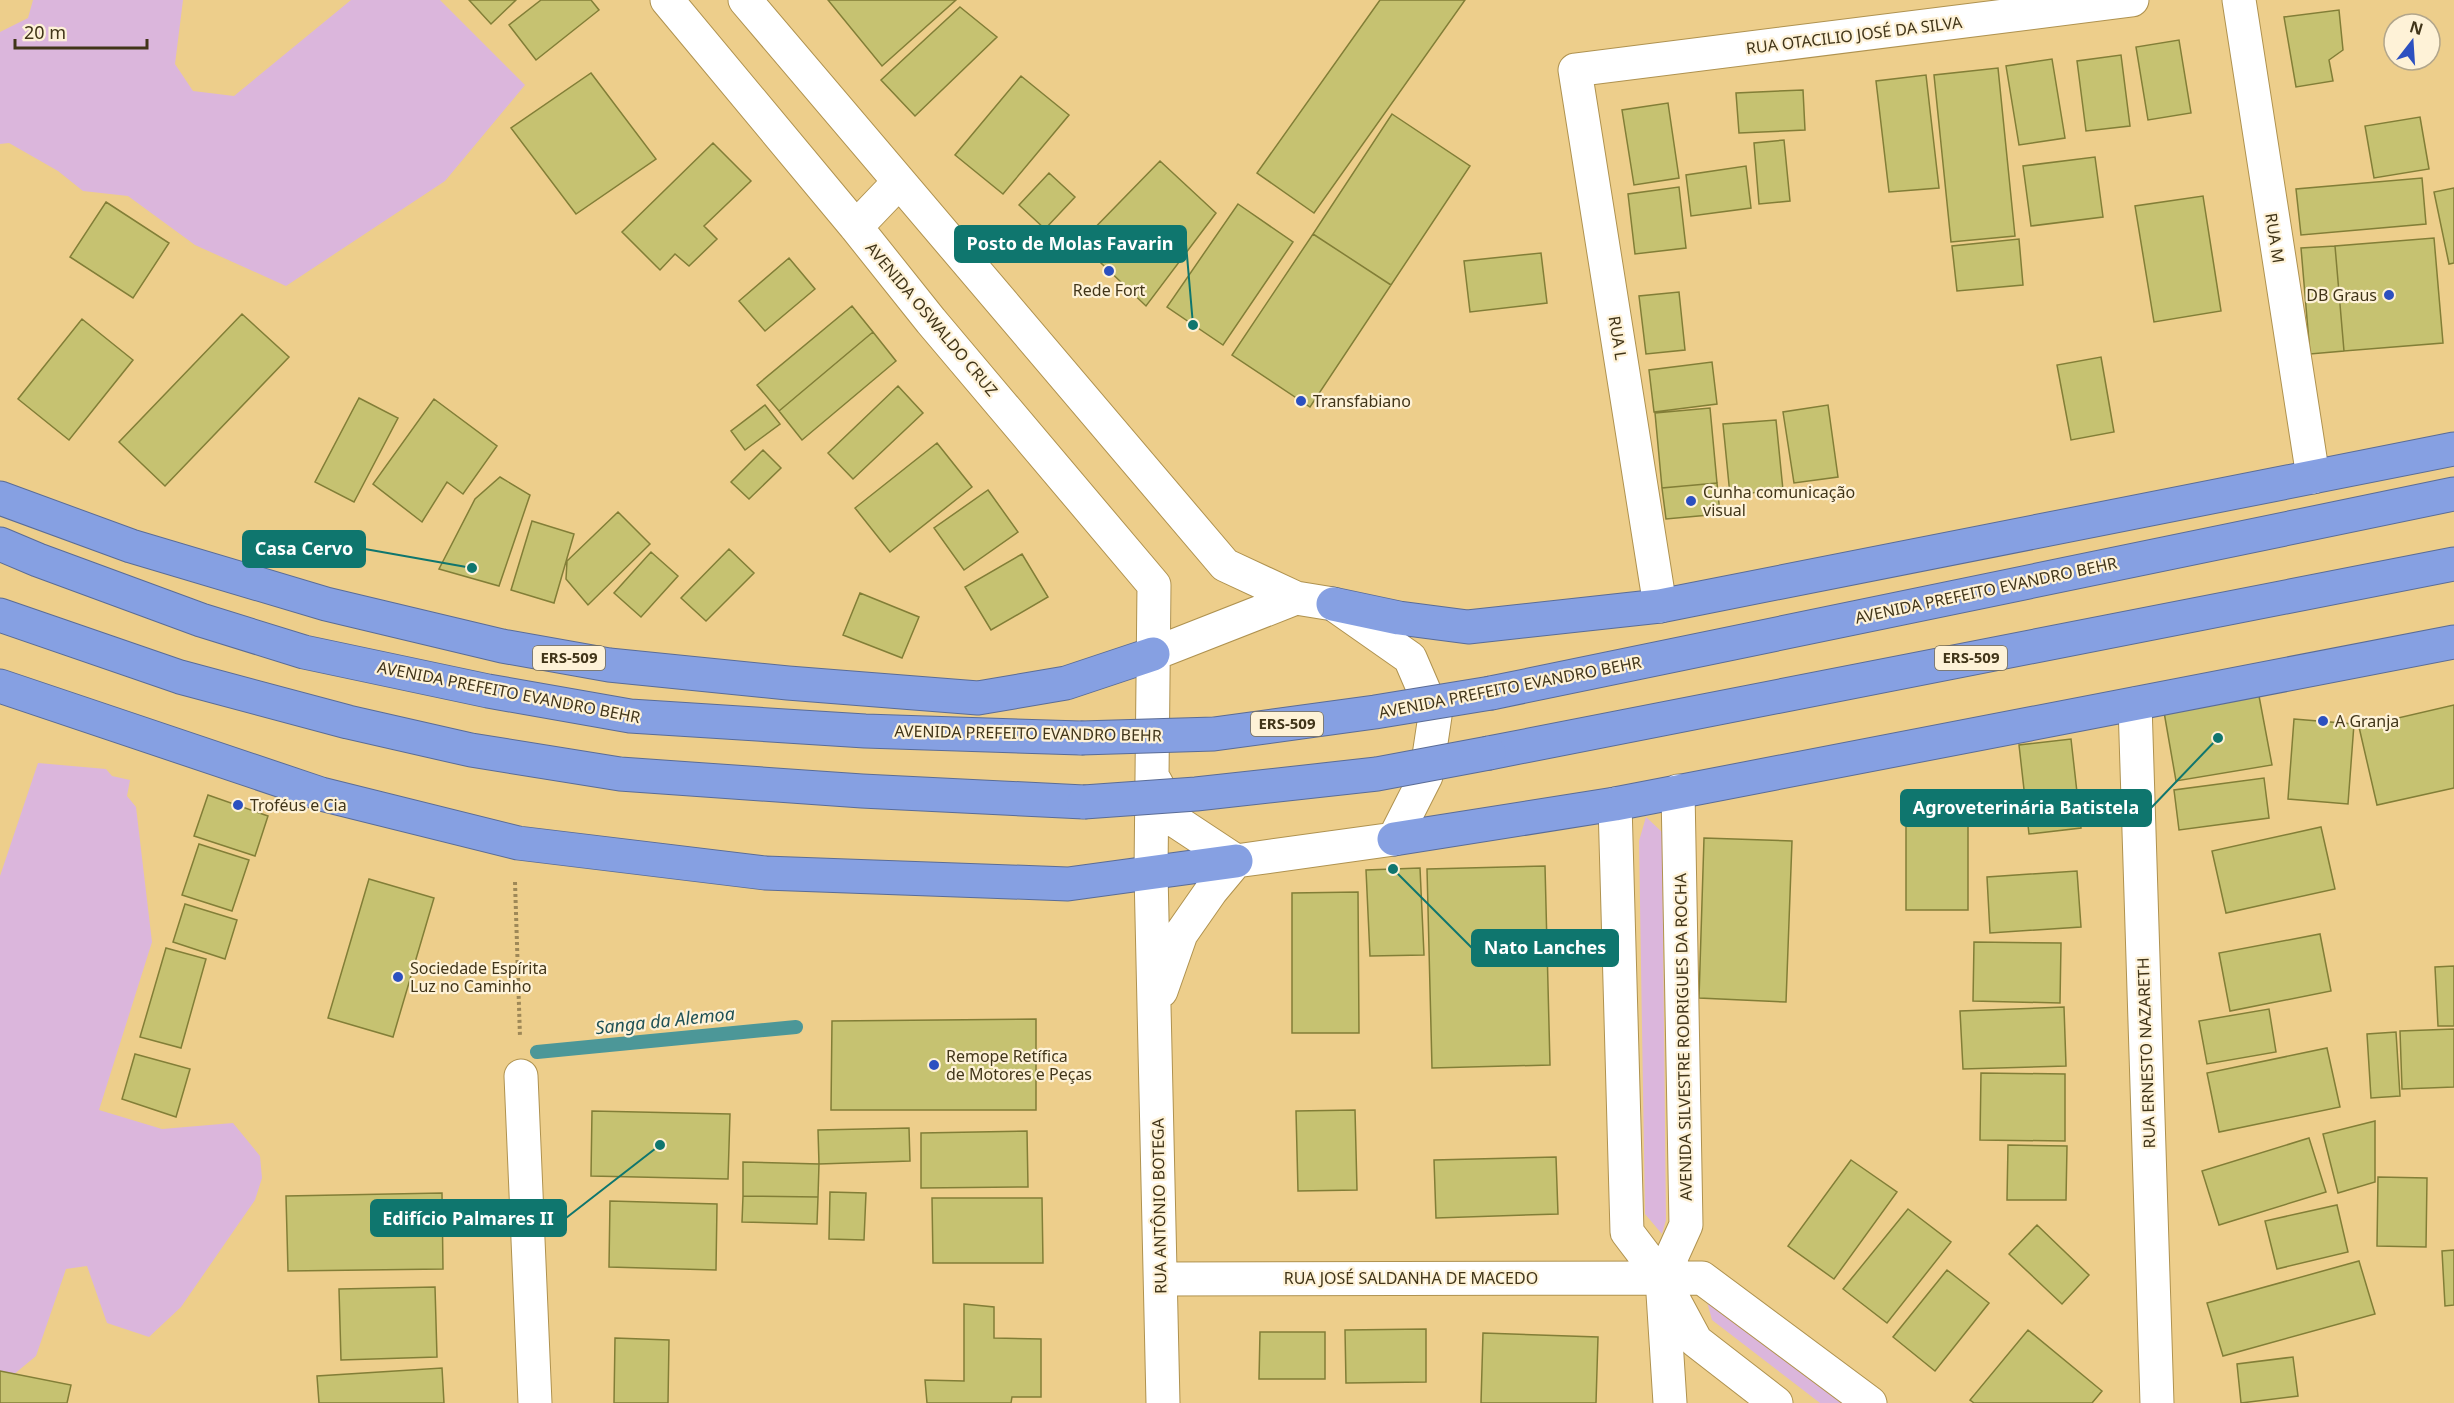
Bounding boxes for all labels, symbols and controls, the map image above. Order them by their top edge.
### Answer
street label: RUA OTACILIO JOSÉ DA SILVA [1745,11,1964,59]
scale bar [15,12,147,50]
north arrow [2382,12,2442,72]
text: N [2407,15,2426,40]
text: 20 m [24,20,66,44]
street label: RUA M [2260,211,2290,265]
callout: Posto de Molas Favarin [955,226,1186,262]
text: Posto de Molas Favarin [967,231,1173,255]
street label: AVENIDA OSWALDO CRUZ [861,237,1003,401]
marker: Rede Fort [1102,264,1116,278]
place label: Rede Fort [1073,279,1145,301]
place label: DB Graus [2306,284,2377,306]
marker: DB Graus [2382,288,2396,302]
street label: RUA L [1604,314,1632,362]
place label: Transfabiano [1313,390,1411,412]
marker: Transfabiano [1294,394,1308,408]
place label: Cunha comunicação visual [1703,481,1855,521]
marker: Cunha comunicação visual [1684,494,1698,508]
callout: Casa Cervo [243,531,365,567]
text: Casa Cervo [255,536,353,560]
street label: AVENIDA PREFEITO EVANDRO BEHR [1853,551,2119,629]
road number: ERS-509 [533,646,605,670]
road number: ERS-509 [1935,646,2007,670]
street label: AVENIDA PREFEITO EVANDRO BEHR [1377,651,1643,723]
street label: AVENIDA PREFEITO EVANDRO BEHR [376,656,642,728]
place label: A Granja [2335,710,2399,732]
road number: ERS-509 [1251,712,1323,736]
marker: A Granja [2316,714,2330,728]
street label: AVENIDA PREFEITO EVANDRO BEHR [894,720,1162,746]
callout: Agroveterinária Batistela [1901,790,2151,826]
place label: Troféus e Cia [250,794,347,816]
text: Agroveterinária Batistela [1913,795,2139,819]
marker: Troféus e Cia [231,798,245,812]
street label: AVENIDA SILVESTRE RODRIGUES DA ROCHA [1669,872,1697,1201]
callout: Nato Lanches [1472,930,1618,966]
text: Nato Lanches [1484,935,1606,959]
place label: Sociedade Espírita Luz no Caminho [410,957,547,997]
street label: RUA ERNESTO NAZARETH [2132,957,2160,1149]
marker: Sociedade Espírita Luz no Caminho [391,970,405,984]
water label: Sanga da Alemoa [594,1001,736,1039]
place label: Remope Retífica de Motores e Peças [946,1045,1092,1085]
marker: Remope Retífica de Motores e Peças [927,1058,941,1072]
street label: RUA ANTÔNIO BOTEGA [1146,1117,1172,1294]
callout: Edifício Palmares II [371,1200,566,1236]
text: Edifício Palmares II [382,1206,554,1230]
street label: RUA JOSÉ SALDANHA DE MACEDO [1284,1267,1538,1289]

